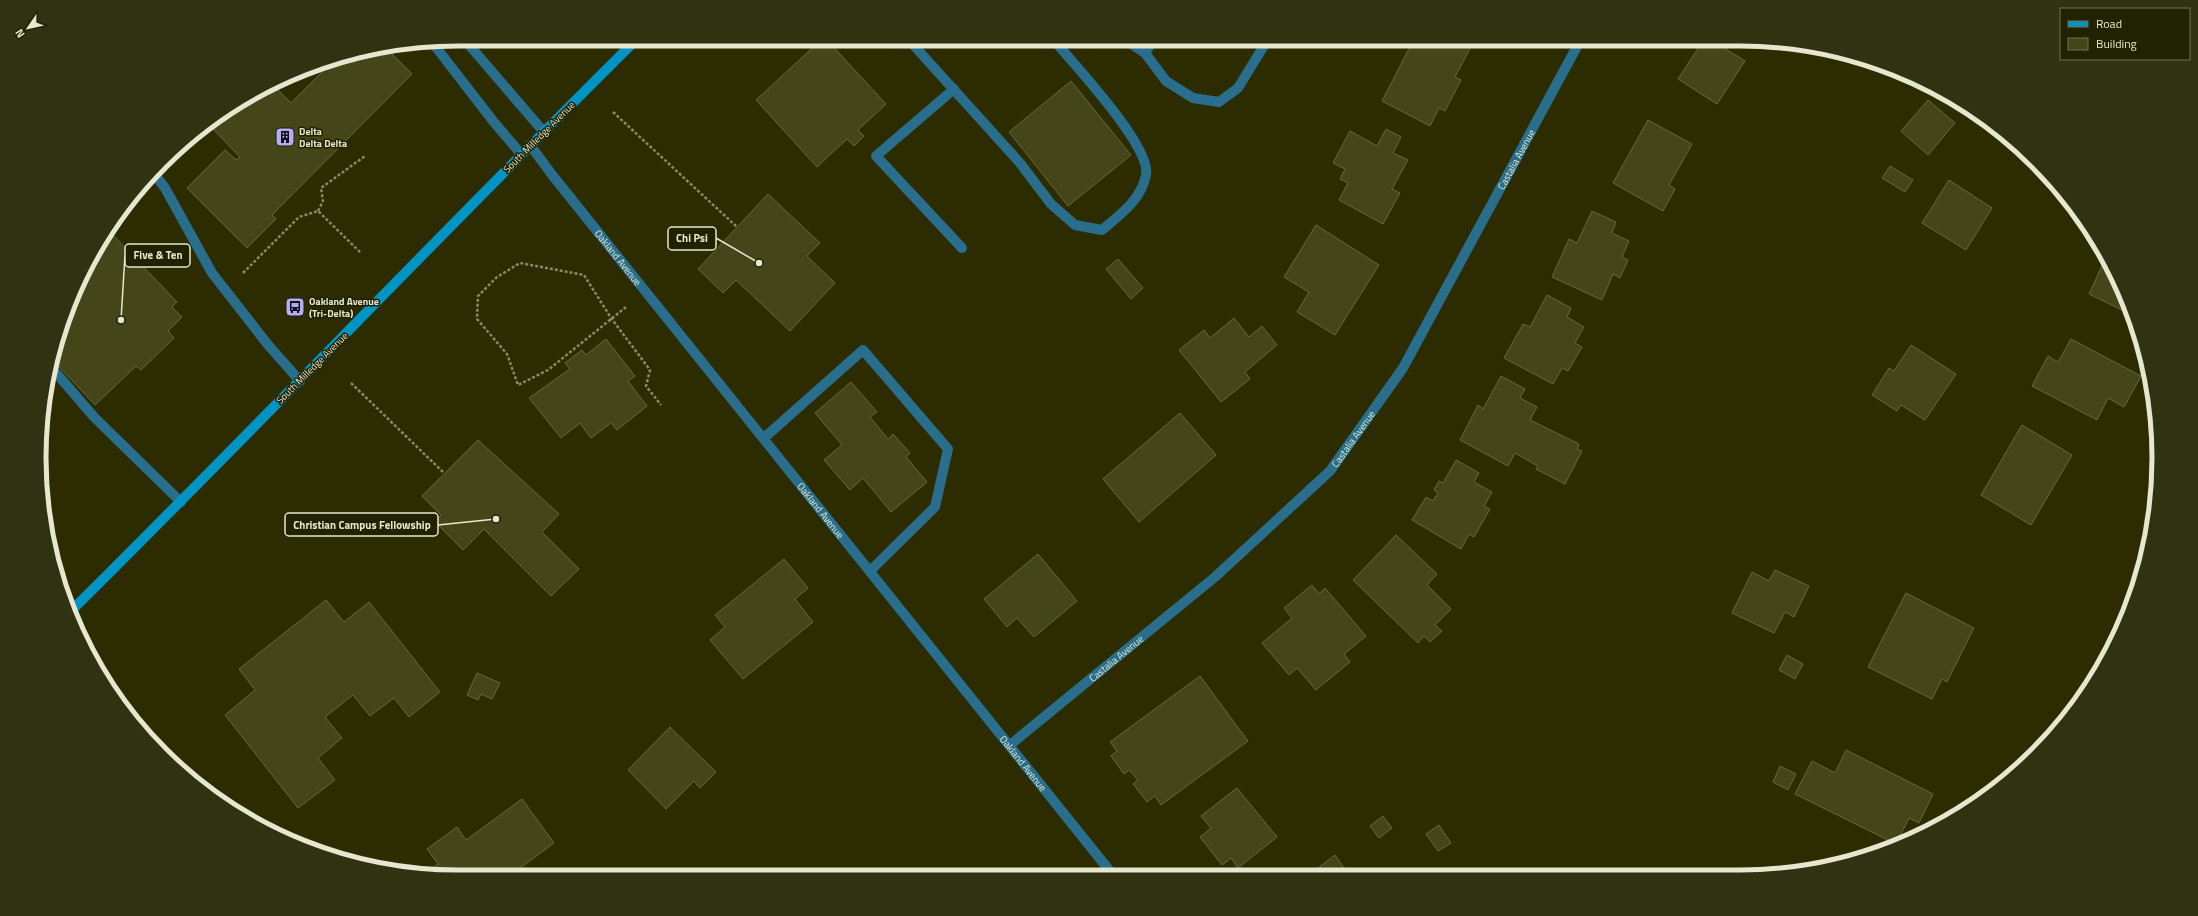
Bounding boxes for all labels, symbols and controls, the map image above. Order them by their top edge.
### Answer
north arrow [8,8,48,48]
legend [2060,8,2190,60]
text: Road [2096,14,2122,33]
text: N [11,26,28,41]
text: Building [2096,34,2137,53]
street label: South Milledge Avenue [500,98,578,176]
place label: Delta Delta Delta [299,124,347,151]
building icon: Delta Delta Delta [274,126,296,148]
street label: Castalia Avenue [1493,126,1538,192]
street label: Oakland Avenue [591,226,645,289]
callout: Chi Psi [668,227,716,250]
text: Chi Psi [676,230,708,246]
callout: Five & Ten [125,244,190,267]
text: Five & Ten [134,247,182,263]
place label: Oakland Avenue (Tri-Delta) [309,294,379,321]
bus stop icon: Oakland Avenue (Tri-Delta) [284,296,306,318]
street label: South Milledge Avenue [273,329,351,407]
street label: Castalia Avenue [1327,407,1378,470]
street label: Oakland Avenue [794,479,848,542]
callout: Christian Campus Fellowship [285,513,438,536]
text: Christian Campus Fellowship [293,517,431,533]
street label: Castalia Avenue [1085,631,1147,685]
street label: Oakland Avenue [996,732,1051,794]

